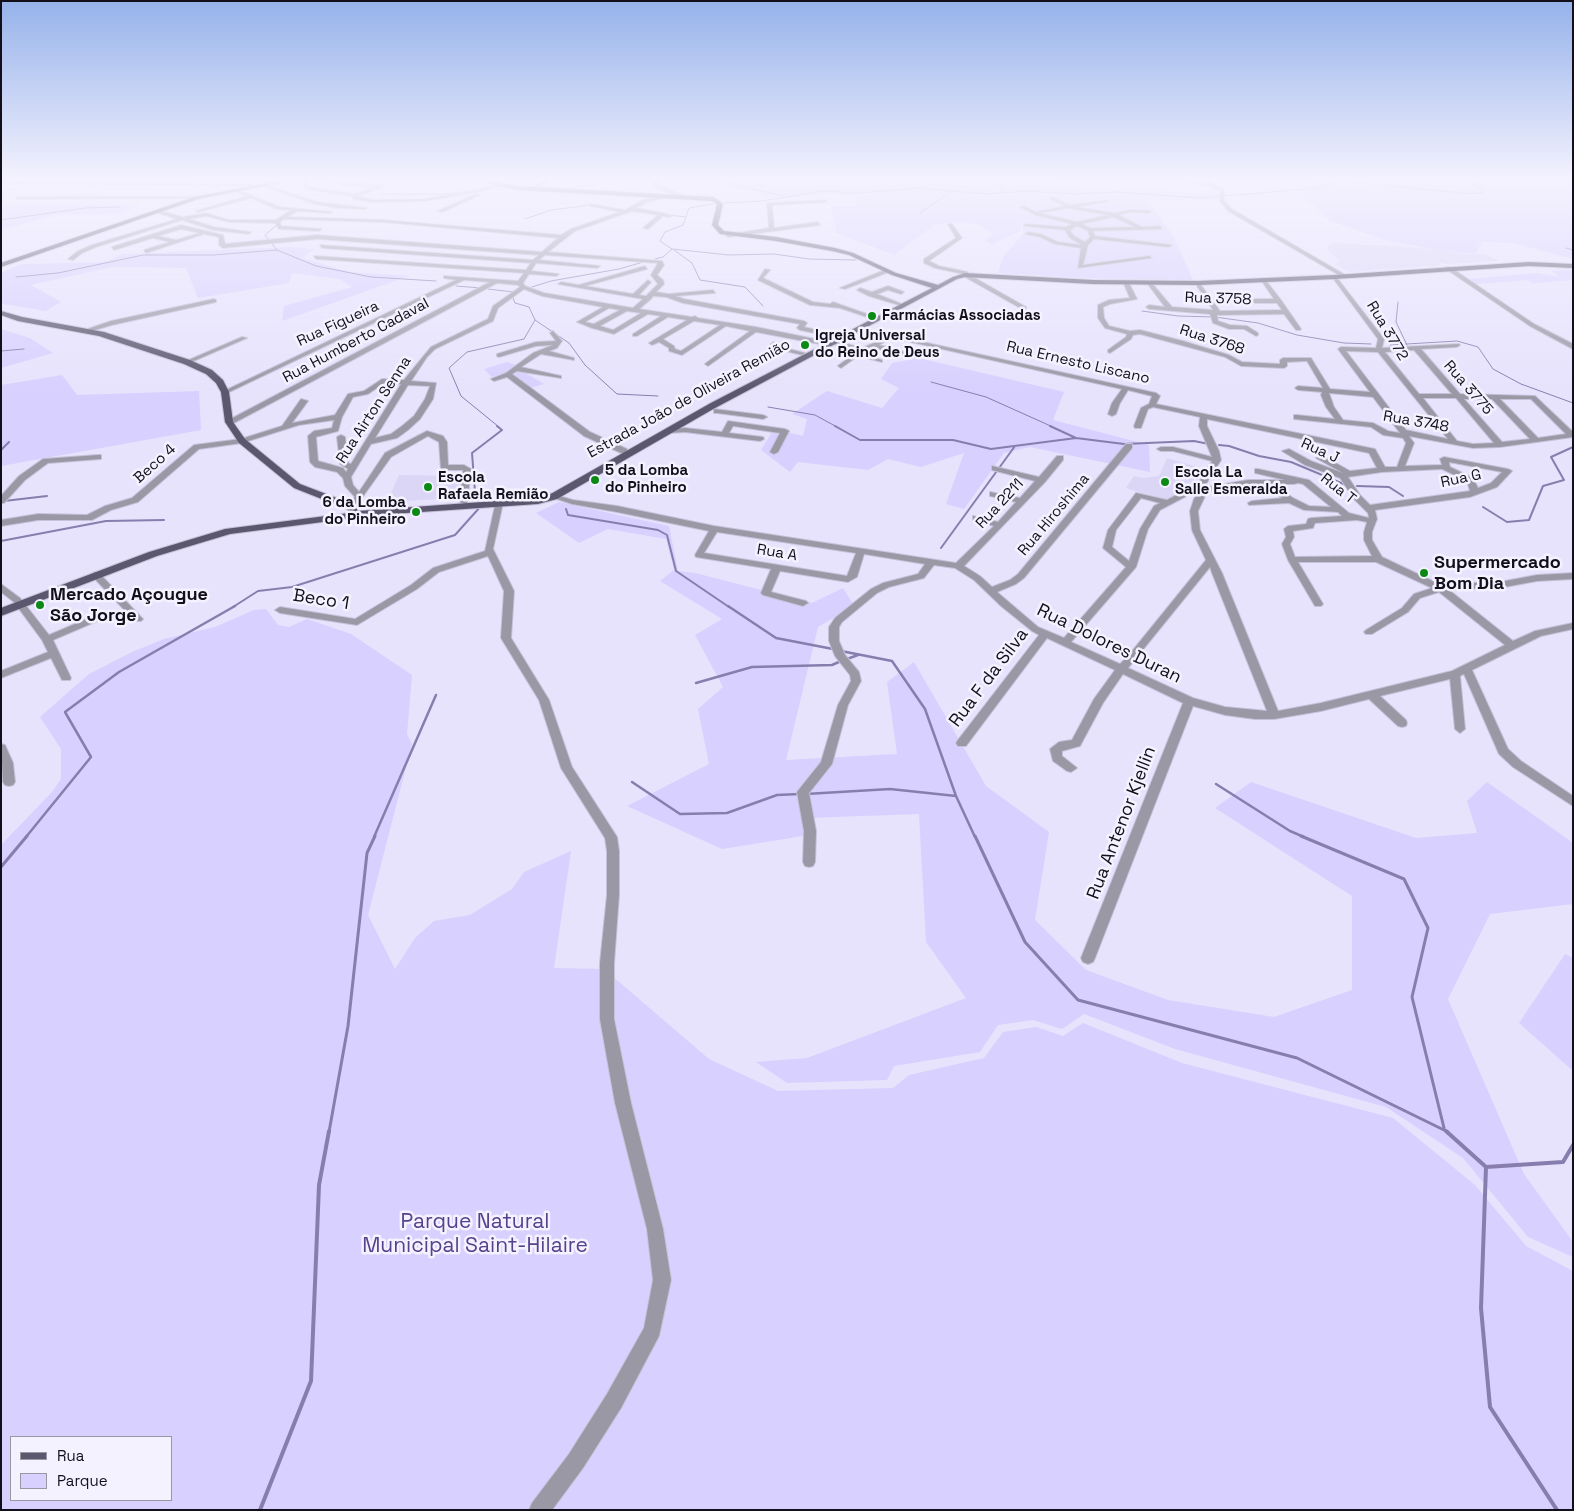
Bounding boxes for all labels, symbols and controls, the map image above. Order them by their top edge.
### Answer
street label: Rua 3758 [1184,289,1252,309]
street label: Rua Humberto Cadaval [280,295,432,387]
street label: Rua Figueira [294,297,382,351]
street label: Rua 3772 [1362,298,1412,364]
place label: Farmácias Associadas [882,307,1041,325]
marker: Farmácias Associadas [866,310,878,322]
street label: Rua 3768 [1177,321,1247,359]
place label: Igreja Universal do Reino de Deus [815,327,940,362]
street label: Estrada João de Oliveira Remião [585,336,793,462]
street label: Rua Ernesto Liscano [1005,338,1151,388]
marker: Igreja Universal do Reino de Deus [799,339,811,351]
street label: Rua Airton Senna [333,353,415,467]
street label: Rua 3775 [1440,357,1496,419]
street label: Rua 3748 [1382,407,1450,437]
street label: Rua J [1298,435,1342,467]
street label: Beco 4 [130,440,180,488]
place label: 5 da Lomba do Pinheiro [605,462,688,497]
place label: Escola La Salle Esmeralda [1175,464,1287,499]
street label: Rua G [1439,466,1483,492]
place label: Escola Rafaela Remião [438,469,548,504]
street label: Rua Hiroshima [1014,470,1094,560]
street label: Rua T [1317,470,1359,508]
marker: 5 da Lomba do Pinheiro [589,474,601,486]
street label: Rua 2211 [972,475,1028,533]
marker: Escola La Salle Esmeralda [1159,476,1171,488]
marker: Escola Rafaela Remião [422,481,434,493]
place label: 6 da Lomba do Pinheiro [323,494,406,529]
marker: 6 da Lomba do Pinheiro [410,506,422,518]
street label: Rua A [756,541,798,565]
place label: Supermercado Bom Dia [1434,552,1561,594]
marker: Supermercado Bom Dia [1418,567,1430,579]
place label: Mercado Açougue São Jorge [50,584,208,626]
street label: Beco 1 [291,585,351,615]
marker: Mercado Açougue São Jorge [34,599,46,611]
street label: Rua Dolores Duran [1033,600,1185,688]
street label: Rua F da Silva [945,624,1033,732]
street label: Rua Antenor Kjellin [1083,744,1161,902]
park label: Parque Natural Municipal Saint-Hilaire [362,1209,588,1259]
legend [10,1436,172,1501]
text: Rua [57,1446,84,1465]
text: Parque [57,1471,108,1490]

